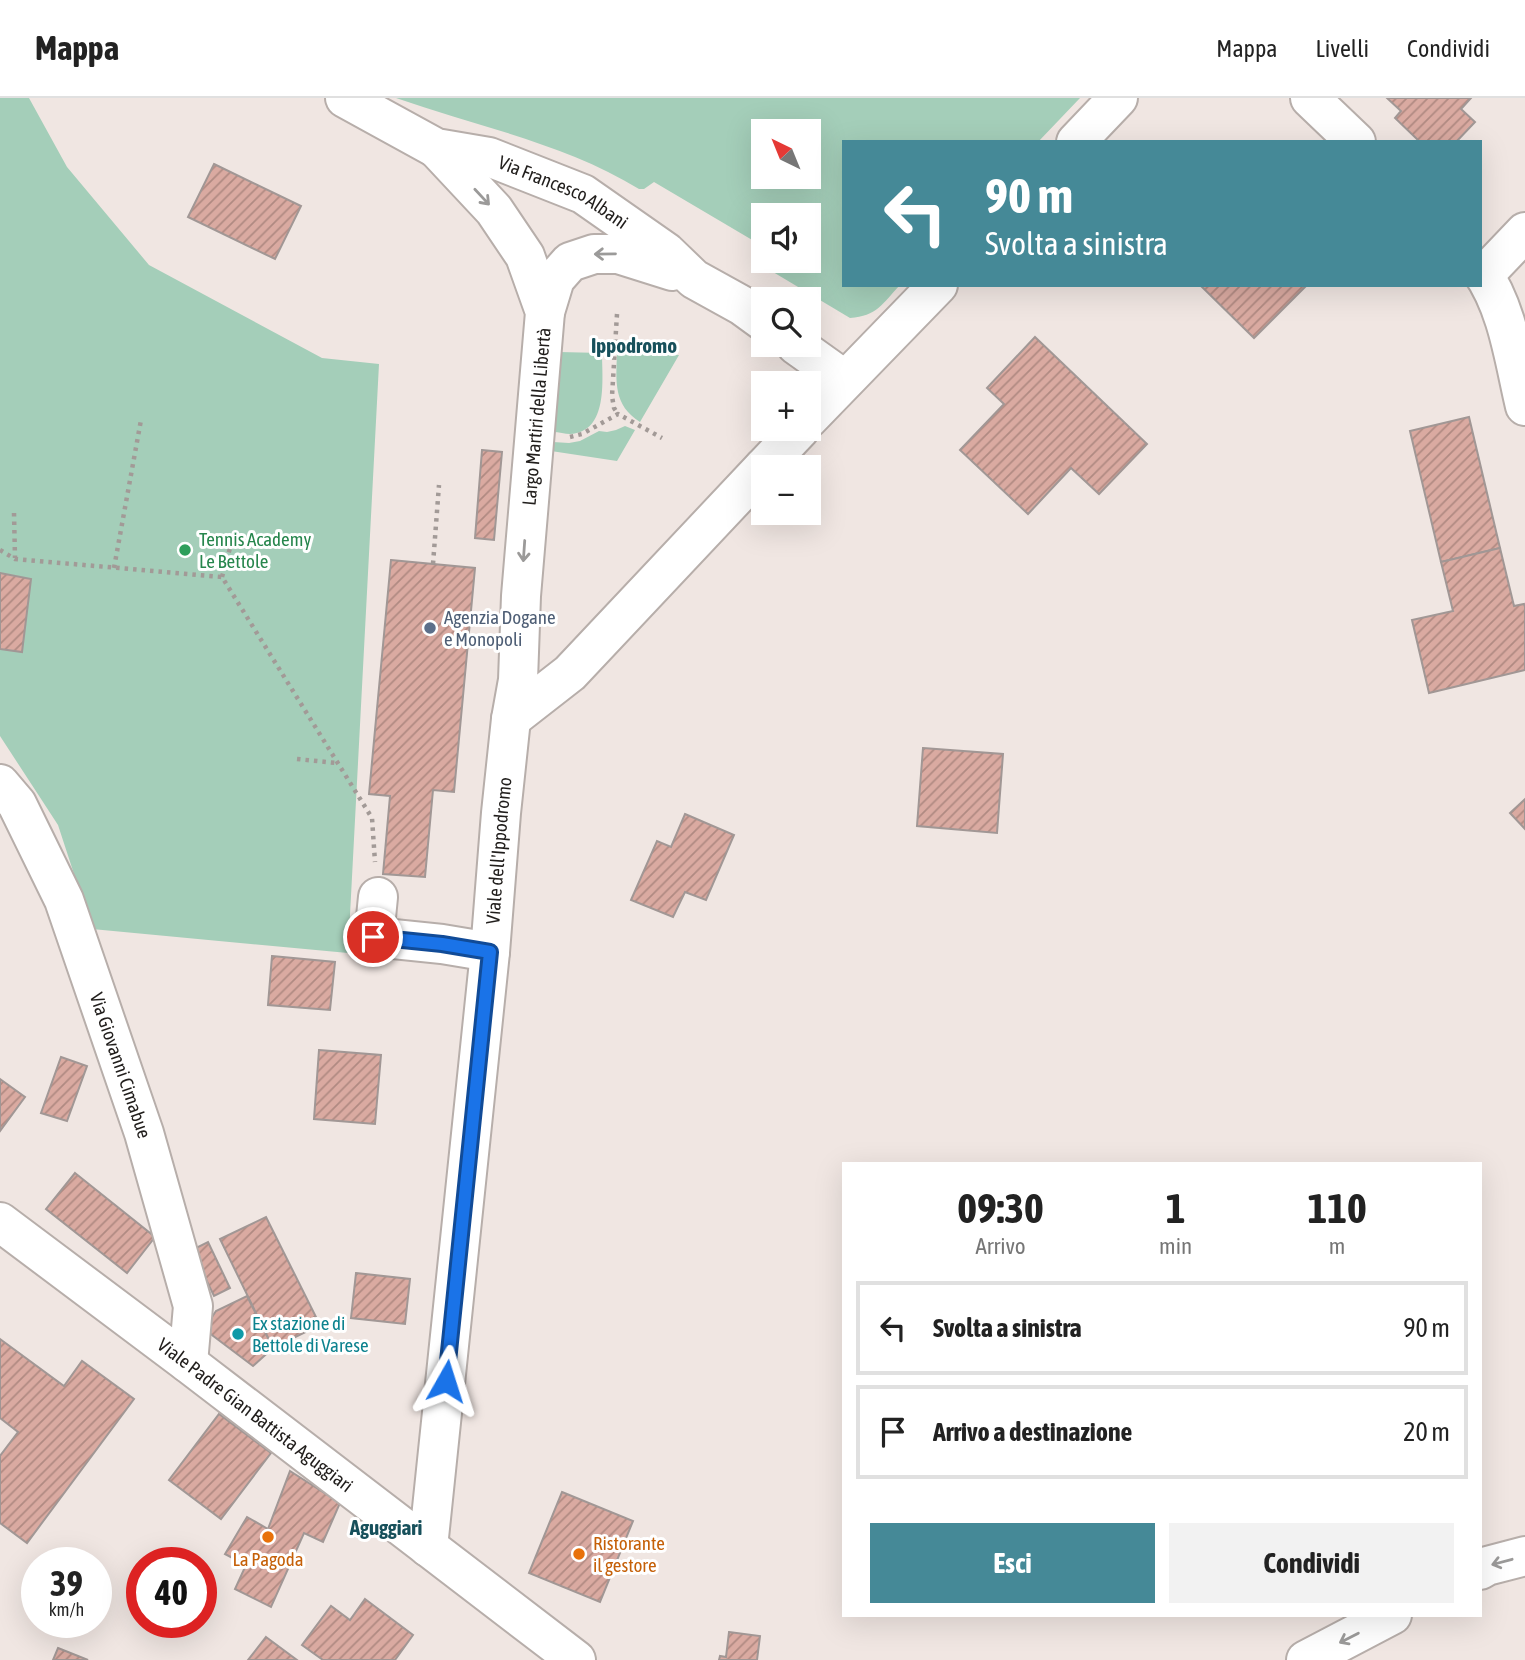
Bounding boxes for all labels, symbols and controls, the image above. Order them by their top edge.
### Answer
text: Mappa [35,29,119,67]
text: Mappa [1216,35,1277,62]
text: Livelli [1315,35,1369,62]
text: Condividi [1407,35,1490,62]
north arrow [751,119,821,189]
map controls [751,119,821,525]
street label: Via Francesco Albani [495,151,632,233]
text: 90 m [985,167,1073,223]
icon: left [870,168,961,259]
one-way arrow [474,188,490,206]
button: sound [751,203,821,273]
text: Svolta a sinistra [985,225,1168,262]
one-way arrow [594,247,617,261]
button: search [751,287,821,357]
street label: Largo Martiri della Libertà [518,327,555,506]
district label: Ippodromo [591,333,677,357]
button: + [751,371,821,441]
button: − [751,455,821,525]
place label: Tennis Academy Le Bettole [199,528,311,572]
one-way arrow [517,539,530,561]
marker: Tennis Academy Le Bettole [177,542,193,558]
place label: Agenzia Dogane e Monopoli [444,606,556,650]
marker: Agenzia Dogane e Monopoli [422,620,438,636]
street label: Viale dell'Ippodromo [481,776,516,925]
pin [343,907,403,967]
icon: arrive [354,918,392,956]
street label: Via Giovanni Cimabue [86,990,156,1141]
text: 09:30 [957,1184,1044,1232]
text: 1 [1166,1184,1185,1232]
text: 110 [1307,1184,1367,1232]
text: Arrivo [975,1233,1026,1259]
text: min [1159,1233,1192,1259]
text: m [1329,1233,1345,1259]
icon: left [874,1309,912,1347]
place label: Ex stazione di Bettole di Varese [252,1312,369,1356]
text: Svolta a sinistra [933,1313,1082,1343]
text: 90 m [1403,1313,1450,1343]
marker: Ex stazione di Bettole di Varese [230,1326,246,1342]
street label: Viale Padre Gian Battista Aguggiari [153,1333,358,1496]
position arrow [409,1344,483,1418]
icon: arrive [874,1413,912,1451]
text: Arrivo a destinazione [933,1417,1132,1447]
text: 20 m [1403,1417,1450,1447]
district label: Aguggiari [349,1515,422,1539]
button: Esci [870,1523,1155,1603]
button: Condividi [1169,1523,1454,1603]
marker: La Pagoda [260,1529,276,1545]
place label: Ristorante il gestore [593,1532,665,1576]
marker: Ristorante il gestore [571,1546,587,1562]
speed limit sign: 40 [126,1547,217,1638]
place label: La Pagoda [232,1548,304,1570]
one-way arrow [1492,1556,1514,1569]
text: 39 [50,1563,83,1603]
text: km/h [49,1599,84,1620]
one-way arrow [1339,1631,1360,1645]

